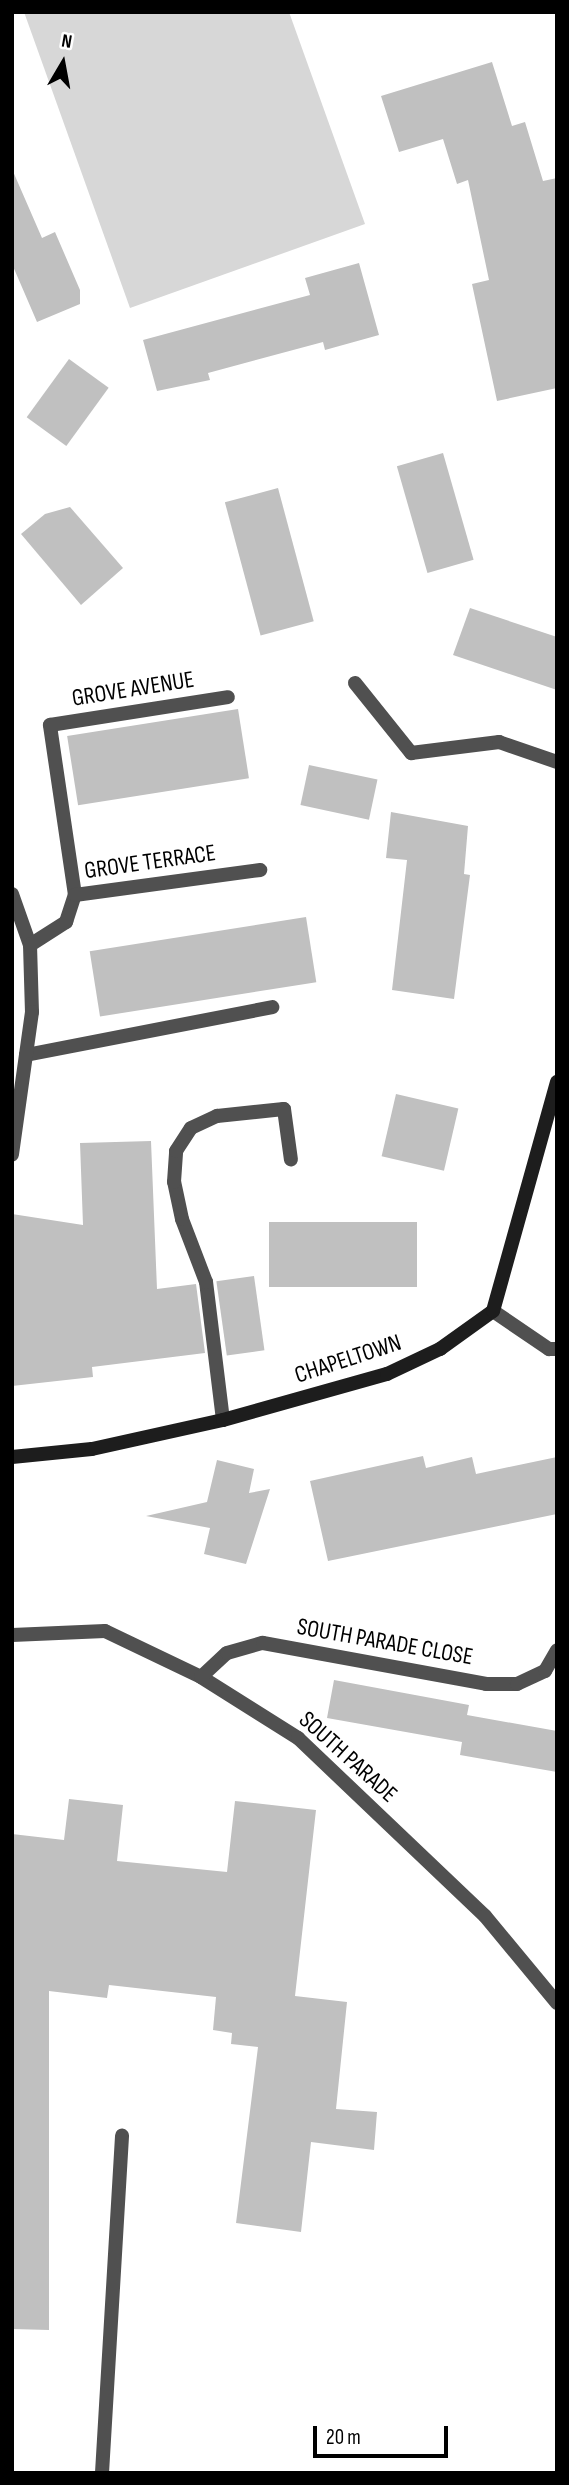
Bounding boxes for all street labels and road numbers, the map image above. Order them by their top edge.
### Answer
street label: GROVE AVENUE [70,665,196,713]
street label: GROVE TERRACE [82,839,218,885]
street label: CHAPELTOWN [291,1328,405,1390]
street label: SOUTH PARADE CLOSE [295,1612,475,1672]
street label: SOUTH PARADE [293,1705,403,1809]

